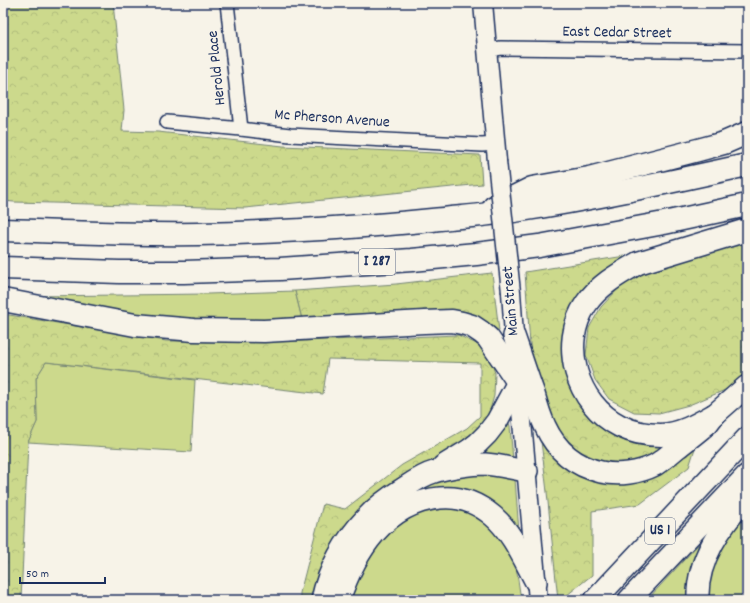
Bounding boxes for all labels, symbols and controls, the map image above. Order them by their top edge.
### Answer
street label: East Cedar Street [562,21,672,45]
street label: Herold Place [202,29,232,107]
street label: Mc Pherson Avenue [273,103,391,135]
road number: I 287 [359,249,395,275]
street label: Main Street [496,265,525,337]
road number: US 1 [645,518,675,544]
scale bar [20,559,105,585]
text: 50 m [26,566,49,583]

